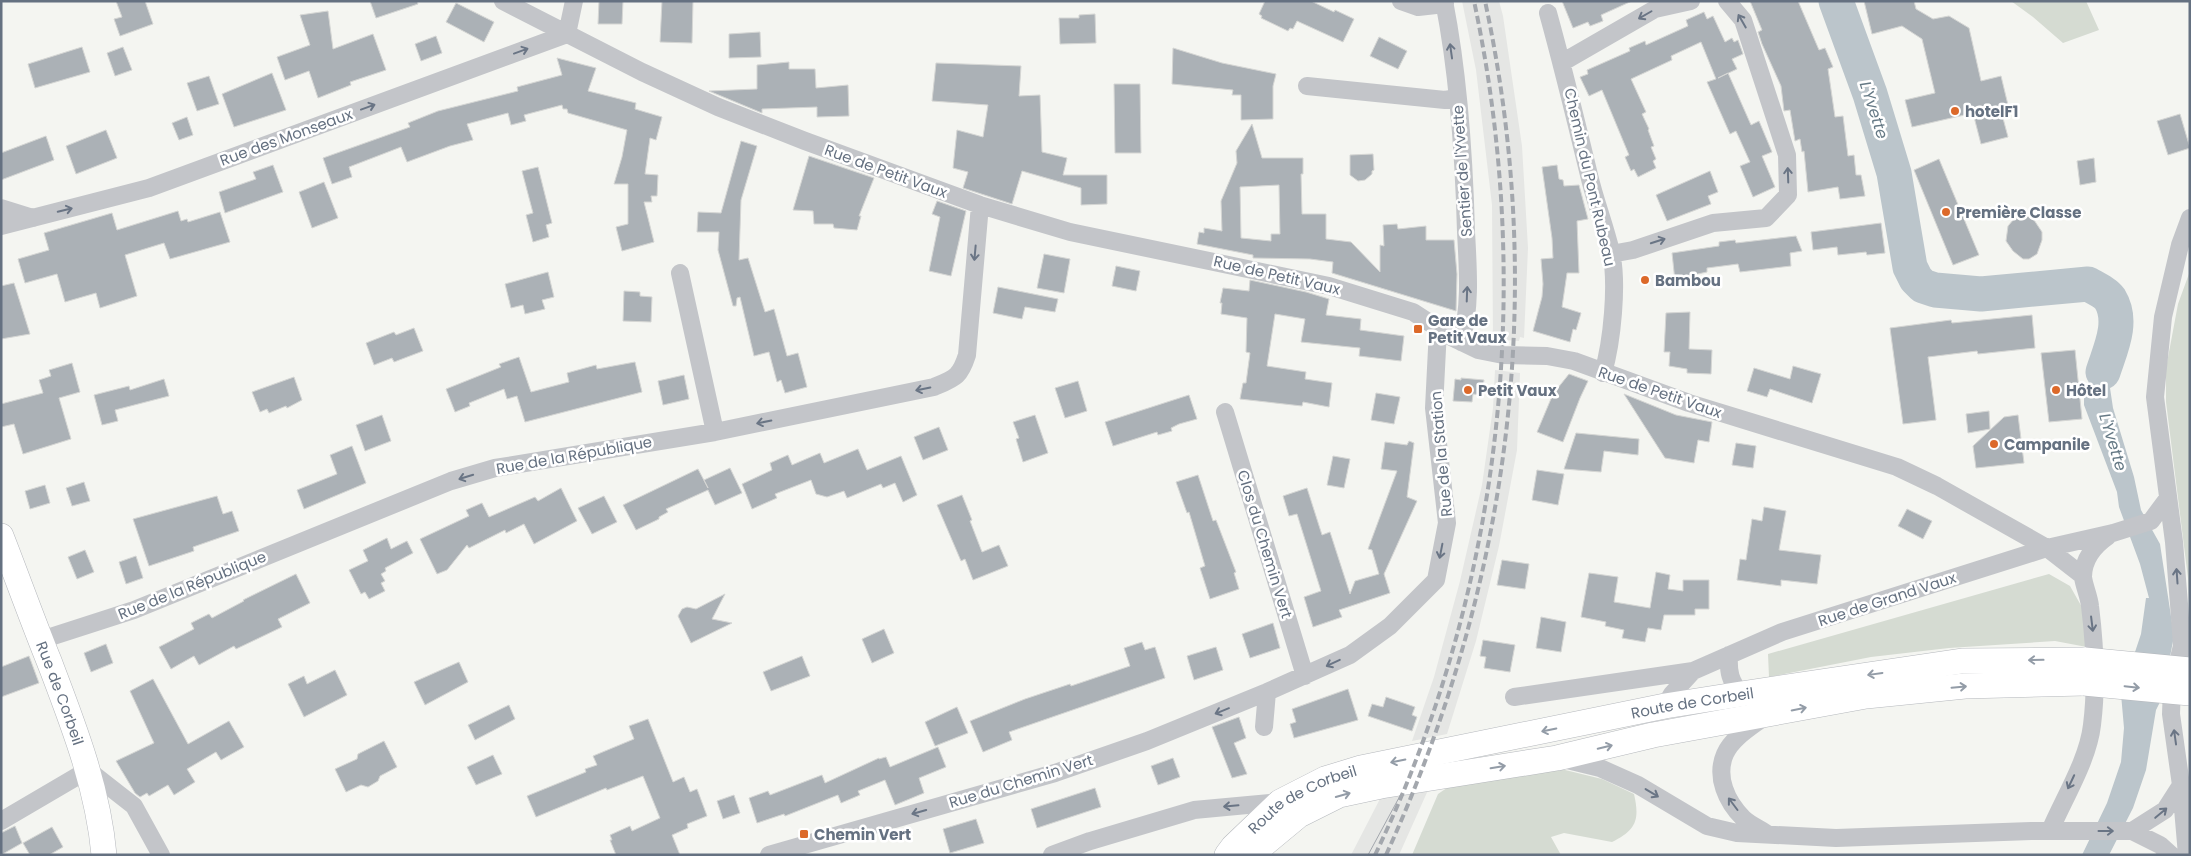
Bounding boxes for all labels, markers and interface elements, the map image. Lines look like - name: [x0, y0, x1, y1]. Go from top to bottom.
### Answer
- one-way arrow: [1638, 11, 1653, 20]
- one-way arrow: [1737, 13, 1747, 28]
- one-way arrow: [1446, 44, 1456, 60]
- one-way arrow: [512, 46, 528, 55]
- water label: L'Yvette: [1854, 78, 1894, 142]
- street label: Chemin du Pont Rubeau: [1559, 86, 1621, 268]
- place label: hotelF1: [1965, 101, 2018, 122]
- one-way arrow: [360, 102, 375, 111]
- street label: Rue des Monseaux: [217, 103, 355, 171]
- street label: Sentier de l'Yvette: [1447, 104, 1477, 238]
- marker: hotelF1: [1949, 105, 1961, 117]
- street label: Rue de Petit Vaux: [822, 139, 950, 203]
- one-way arrow: [1783, 168, 1793, 184]
- place label: Première Classe: [1956, 202, 2081, 223]
- one-way arrow: [57, 205, 73, 214]
- marker: Première Classe: [1940, 206, 1952, 218]
- one-way arrow: [1650, 236, 1666, 246]
- one-way arrow: [970, 245, 980, 261]
- street label: Rue de Petit Vaux: [1212, 250, 1342, 300]
- place label: Bambou: [1655, 270, 1721, 291]
- marker: Bambou: [1639, 274, 1651, 286]
- one-way arrow: [1462, 286, 1472, 302]
- place label: Gare de Petit Vaux: [1428, 310, 1507, 348]
- marker: Gare de Petit Vaux: [1412, 323, 1424, 335]
- street label: Rue de Petit Vaux: [1596, 361, 1724, 423]
- place label: Petit Vaux: [1478, 380, 1557, 401]
- place label: Hôtel: [2066, 380, 2106, 401]
- marker: Petit Vaux: [1462, 384, 1474, 396]
- marker: Hôtel: [2050, 384, 2062, 396]
- one-way arrow: [915, 385, 931, 394]
- street label: Rue de la Station: [1425, 390, 1457, 518]
- water label: L'Yvette: [2093, 410, 2133, 474]
- one-way arrow: [756, 418, 772, 427]
- street label: Rue de la République: [494, 431, 654, 479]
- place label: Campanile: [2004, 434, 2090, 455]
- marker: Campanile: [1988, 438, 2000, 450]
- street label: Clos du Chemin Vert: [1232, 467, 1298, 621]
- one-way arrow: [459, 472, 475, 482]
- one-way arrow: [1436, 543, 1446, 559]
- street label: Rue de la République: [115, 546, 269, 624]
- street label: Rue de Grand Vaux: [1815, 567, 1959, 631]
- one-way arrow: [2172, 568, 2182, 584]
- one-way arrow: [2087, 616, 2097, 632]
- street label: Rue de Corbeil: [32, 638, 89, 748]
- one-way arrow: [2028, 655, 2044, 665]
- one-way arrow: [1325, 658, 1340, 668]
- one-way arrow: [1867, 669, 1883, 679]
- street label: Route de Corbeil: [1629, 682, 1755, 723]
- one-way arrow: [1951, 682, 1967, 692]
- one-way arrow: [2124, 683, 2140, 692]
- one-way arrow: [1790, 704, 1806, 714]
- one-way arrow: [1215, 706, 1230, 716]
- one-way arrow: [1541, 726, 1557, 735]
- one-way arrow: [2169, 729, 2179, 745]
- one-way arrow: [1596, 742, 1612, 751]
- street label: Rue du Chemin Vert: [946, 749, 1096, 813]
- one-way arrow: [1390, 756, 1406, 766]
- street label: Route de Corbeil: [1243, 759, 1359, 838]
- one-way arrow: [1490, 762, 1506, 772]
- one-way arrow: [2066, 774, 2076, 789]
- one-way arrow: [1644, 788, 1658, 798]
- one-way arrow: [1335, 790, 1351, 799]
- one-way arrow: [1728, 797, 1738, 811]
- one-way arrow: [1223, 802, 1239, 811]
- one-way arrow: [911, 807, 927, 817]
- one-way arrow: [2154, 807, 2167, 818]
- place label: Chemin Vert: [814, 824, 911, 845]
- one-way arrow: [2098, 826, 2114, 836]
- marker: Chemin Vert: [798, 828, 810, 840]

